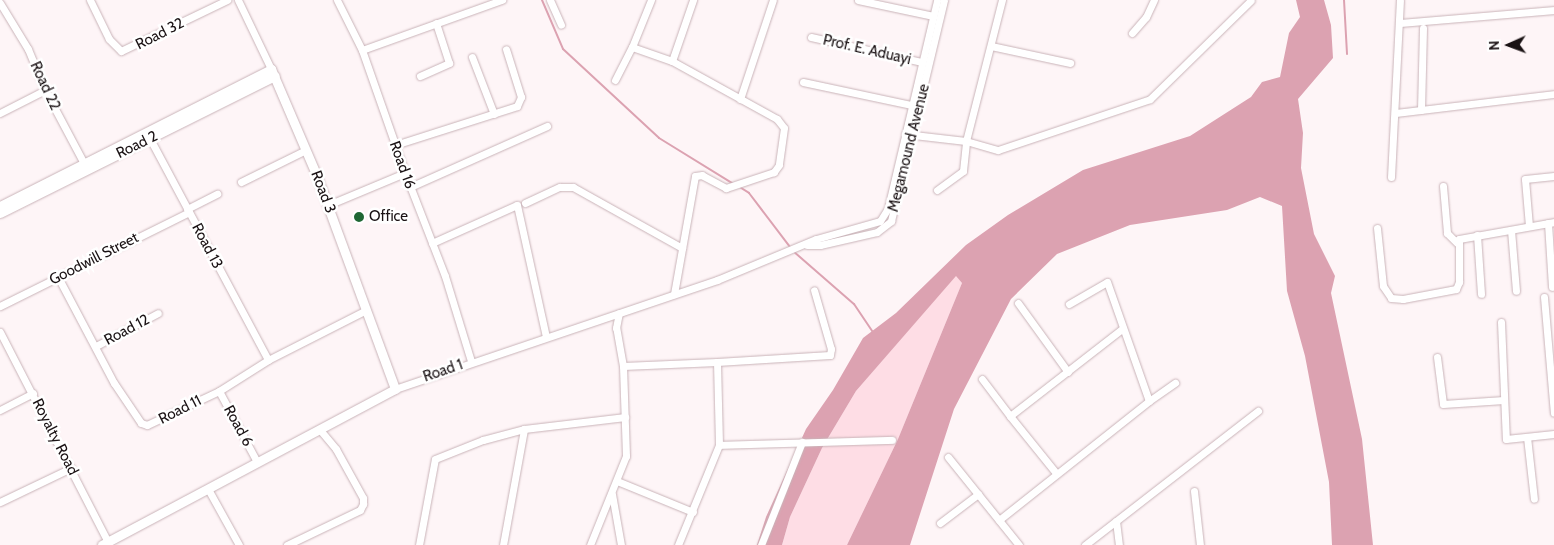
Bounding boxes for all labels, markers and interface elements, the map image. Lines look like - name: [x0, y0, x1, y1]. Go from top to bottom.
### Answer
- street label: Road 32: [133, 14, 187, 54]
- north arrow: [1484, 20, 1534, 70]
- street label: Prof. E. Aduayi: [821, 31, 913, 69]
- text: N: [1485, 40, 1503, 51]
- street label: Road 22: [26, 59, 64, 113]
- street label: Megamound Avenue: [884, 82, 934, 214]
- street label: Road 2: [113, 127, 161, 163]
- street label: Road 16: [385, 139, 419, 191]
- street label: Road 3: [307, 168, 339, 216]
- place label: Office: [369, 208, 408, 226]
- marker: Office: [353, 211, 365, 223]
- street label: Road 13: [188, 220, 226, 272]
- street label: Goodwill Street: [46, 229, 142, 289]
- street label: Road 12: [101, 311, 153, 349]
- street label: Road 1: [421, 356, 465, 386]
- street label: Road 11: [156, 392, 204, 428]
- street label: Royalty Road: [28, 396, 82, 478]
- street label: Road 6: [219, 402, 257, 450]

